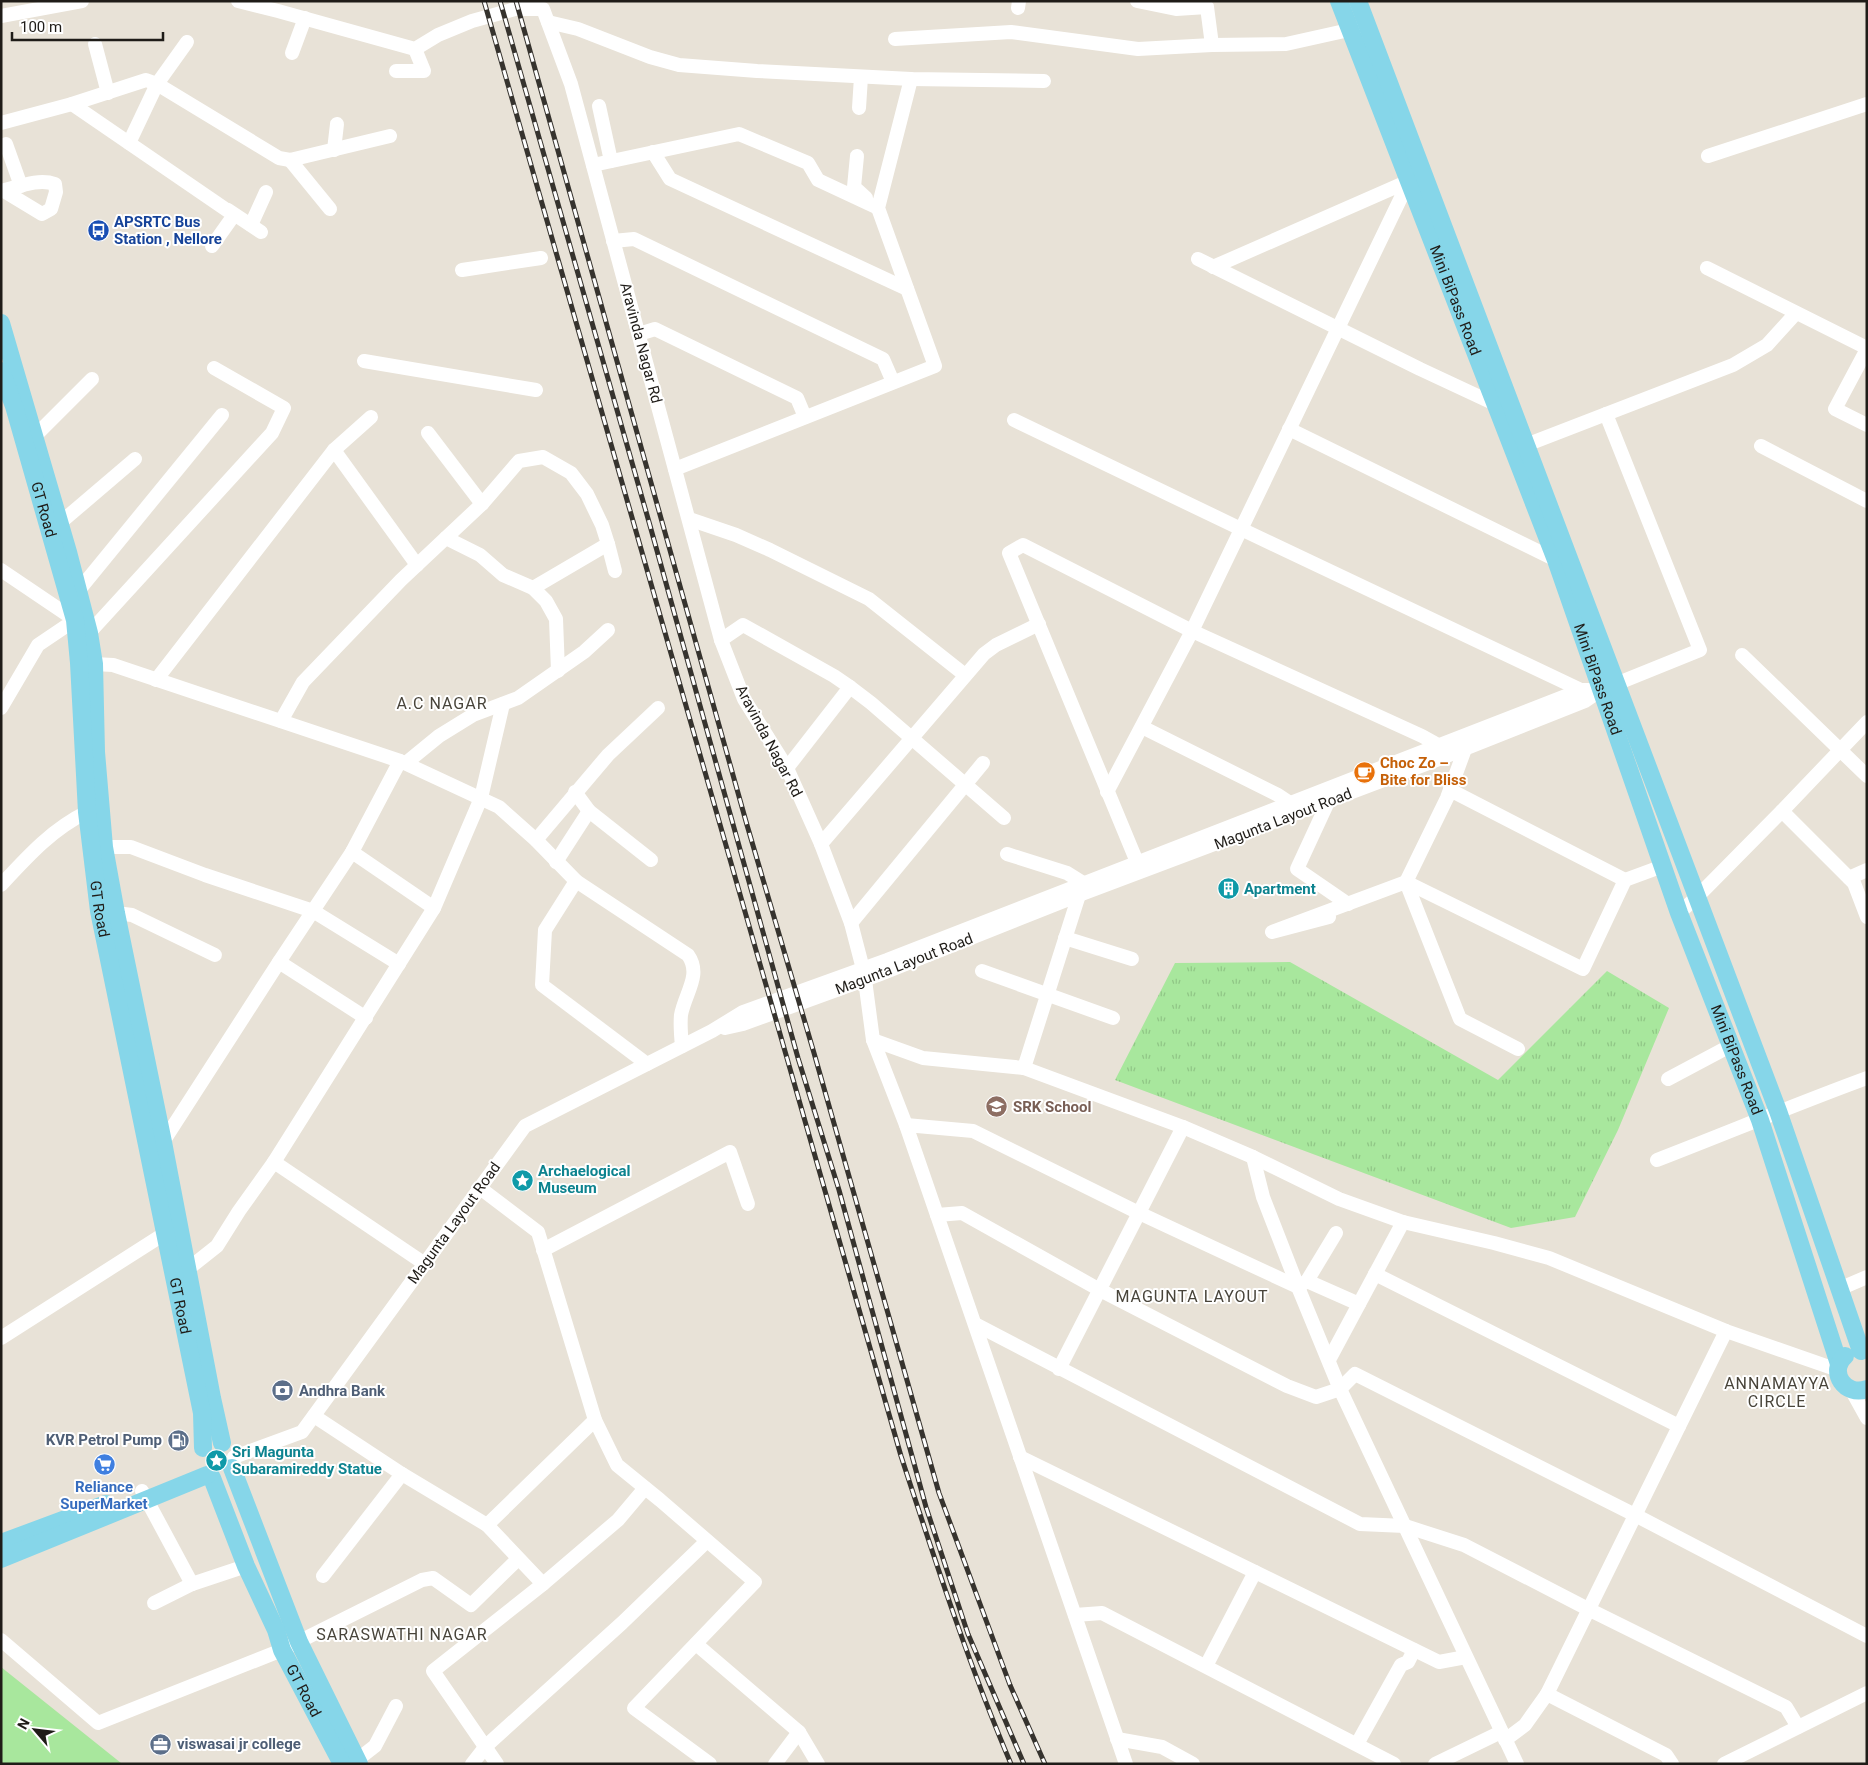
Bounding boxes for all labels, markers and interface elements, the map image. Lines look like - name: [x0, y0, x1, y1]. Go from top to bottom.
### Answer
- scale bar: [12, 10, 164, 42]
- text: 100 m: [20, 18, 62, 36]
- place label: APSRTC Bus Station , Nellore: [114, 213, 222, 248]
- bus stop icon: APSRTC Bus Station , Nellore: [86, 219, 110, 243]
- street label: Mini BiPass Road: [1426, 243, 1485, 358]
- street label: Aravinda Nagar Rd: [616, 281, 666, 405]
- street label: GT Road: [27, 480, 60, 539]
- street label: Mini BiPass Road: [1570, 621, 1625, 737]
- street label: Aravinda Nagar Rd: [732, 682, 806, 800]
- district label: A.C NAGAR: [396, 694, 488, 713]
- place label: Choc Zo – Bite for Bliss: [1380, 754, 1467, 789]
- cafe icon: Choc Zo – Bite for Bliss: [1352, 760, 1376, 784]
- street label: Magunta Layout Road: [1212, 784, 1354, 854]
- building icon: Apartment: [1216, 877, 1240, 901]
- street label: GT Road: [86, 880, 113, 939]
- place label: Apartment: [1244, 880, 1316, 898]
- street label: Magunta Layout Road: [833, 929, 975, 999]
- street label: Mini BiPass Road: [1707, 1002, 1766, 1117]
- school or university icon: SRK School: [985, 1095, 1009, 1119]
- place label: SRK School: [1013, 1098, 1091, 1116]
- street label: Magunta Layout Road: [404, 1159, 504, 1287]
- place label: Archaelogical Museum: [538, 1162, 631, 1197]
- place icon: Archaelogical Museum: [510, 1168, 534, 1192]
- street label: GT Road: [165, 1276, 195, 1336]
- district label: MAGUNTA LAYOUT: [1115, 1287, 1269, 1306]
- district label: ANNAMAYYA CIRCLE: [1724, 1374, 1830, 1411]
- bank icon: Andhra Bank: [271, 1379, 295, 1403]
- place label: Andhra Bank: [299, 1382, 386, 1400]
- fuel station icon: KVR Petrol Pump: [166, 1428, 190, 1452]
- place label: KVR Petrol Pump: [46, 1431, 162, 1449]
- place label: Sri Magunta Subaramireddy Statue: [232, 1443, 382, 1478]
- place icon: Sri Magunta Subaramireddy Statue: [204, 1449, 228, 1473]
- supermarket icon: Reliance SuperMarket: [92, 1452, 116, 1476]
- place label: Reliance SuperMarket: [60, 1478, 148, 1513]
- district label: SARASWATHI NAGAR: [316, 1625, 488, 1644]
- street label: GT Road: [282, 1661, 325, 1720]
- north arrow: [10, 1705, 60, 1755]
- text: N: [14, 1716, 33, 1732]
- office icon: viswasai jr college: [149, 1732, 173, 1756]
- place label: viswasai jr college: [177, 1735, 301, 1753]

